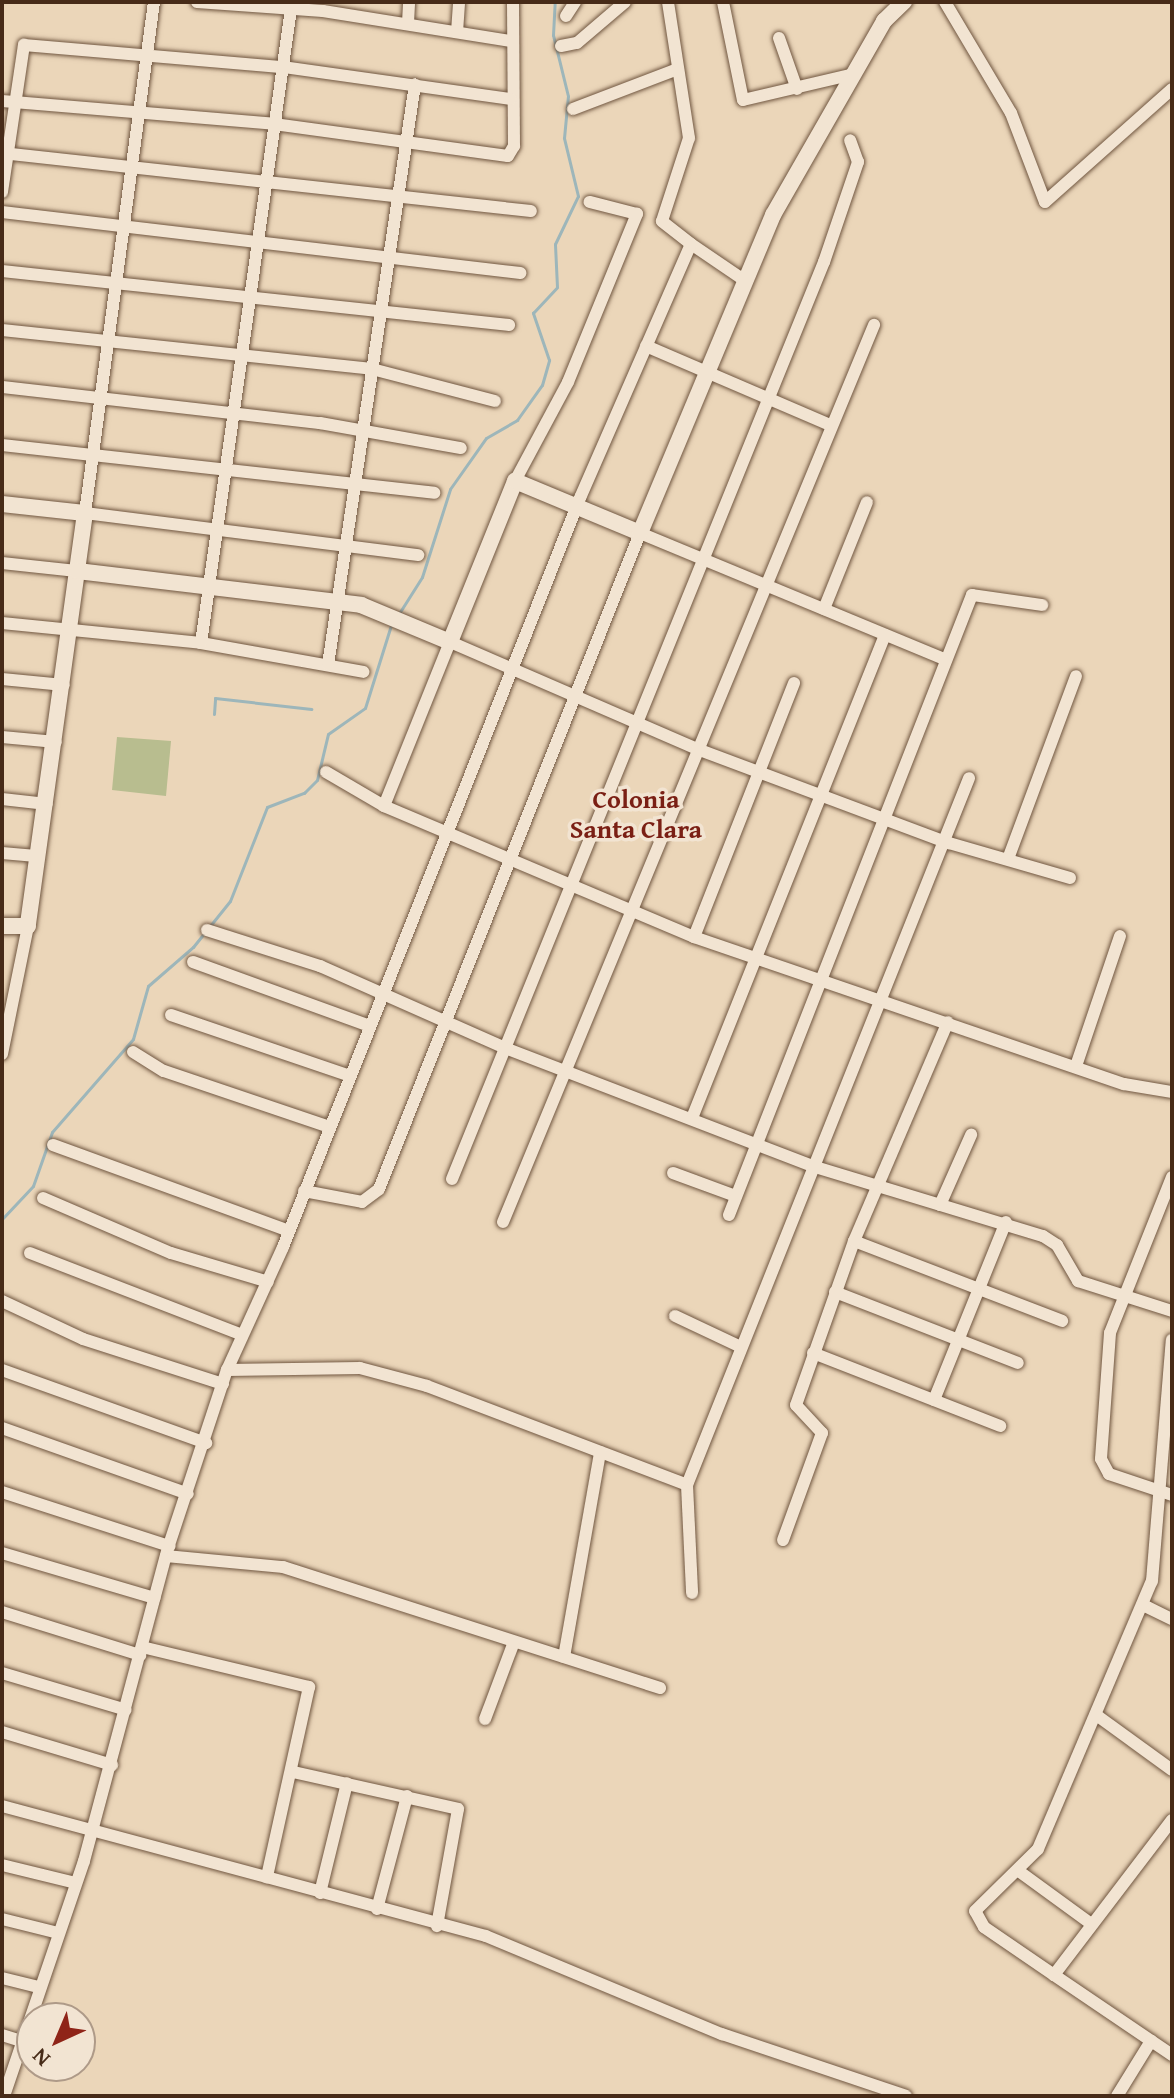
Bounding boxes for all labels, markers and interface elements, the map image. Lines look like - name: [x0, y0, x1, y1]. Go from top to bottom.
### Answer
- district label: Colonia Santa Clara: [570, 783, 702, 844]
- north arrow: [16, 2002, 96, 2082]
- text: N: [24, 2041, 57, 2074]

